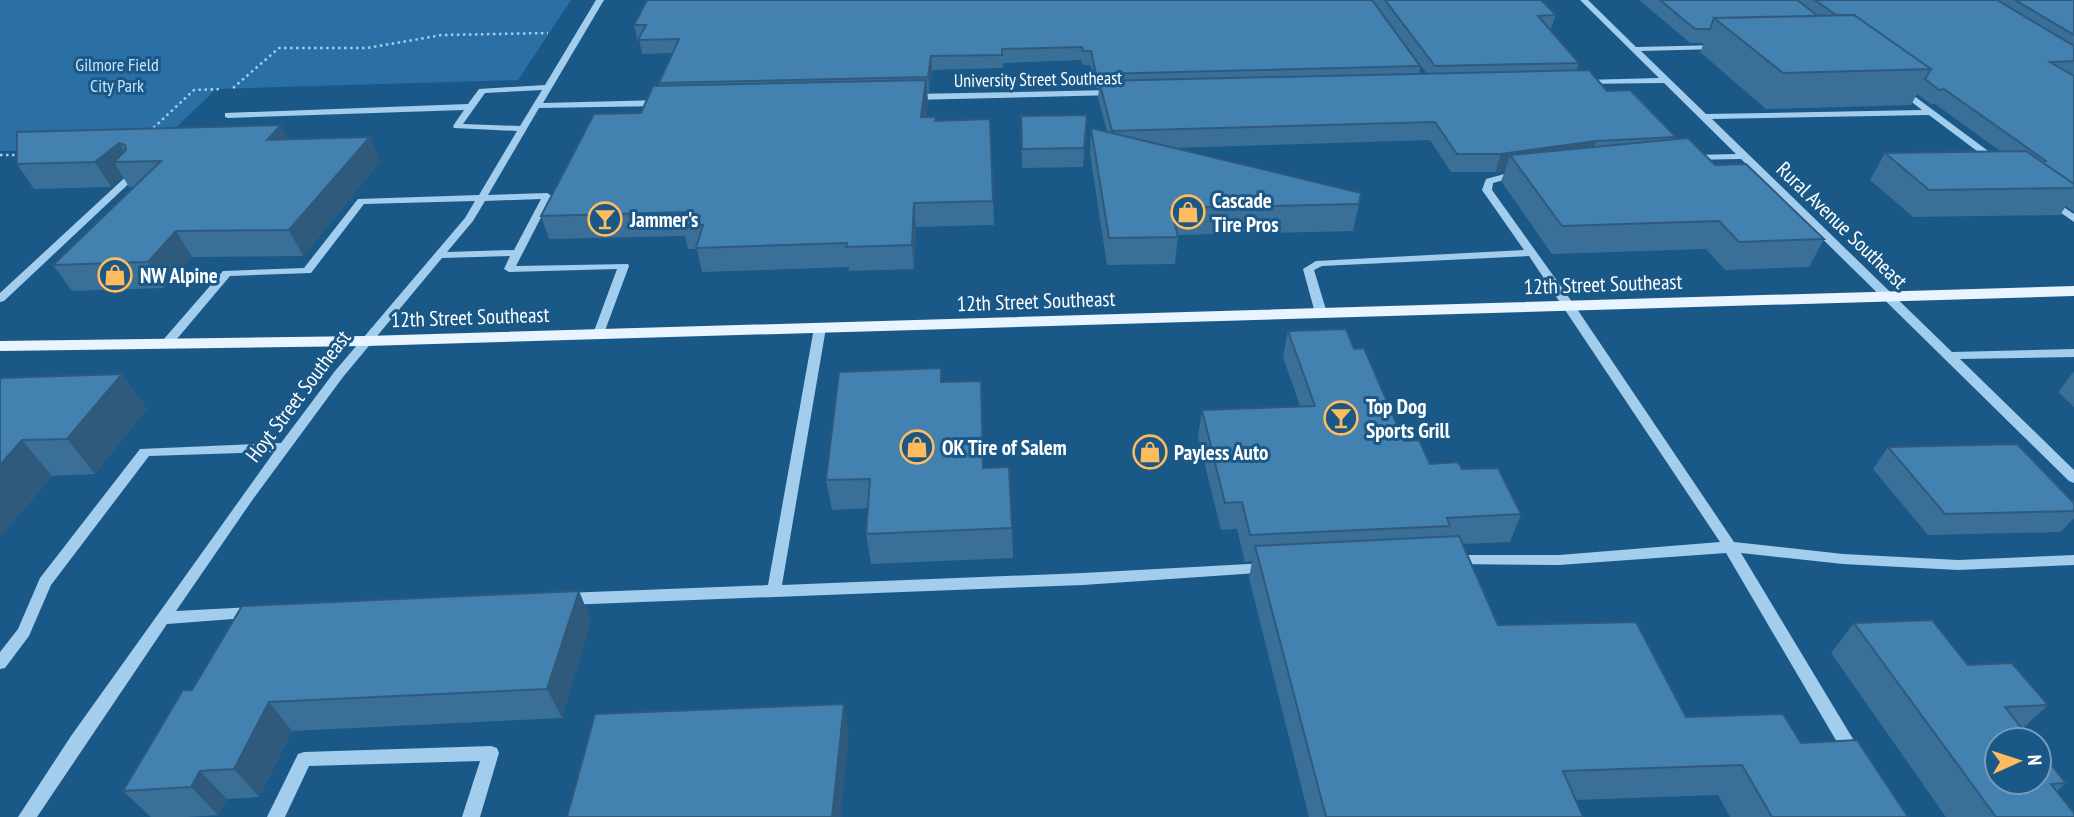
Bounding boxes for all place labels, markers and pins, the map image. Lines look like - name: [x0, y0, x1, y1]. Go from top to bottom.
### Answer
- place label: Cascade Tire Pros: [1212, 187, 1279, 238]
- shop icon: Cascade Tire Pros: [1169, 193, 1207, 231]
- bar icon: Jammer's: [586, 200, 624, 238]
- place label: Jammer's: [629, 206, 698, 233]
- shop icon: NW Alpine: [96, 256, 134, 294]
- place label: NW Alpine: [140, 262, 218, 289]
- place label: Top Dog Sports Grill: [1366, 393, 1451, 444]
- bar icon: Top Dog Sports Grill: [1322, 399, 1360, 437]
- shop icon: OK Tire of Salem: [898, 428, 936, 466]
- shop icon: Payless Auto: [1131, 433, 1169, 471]
- place label: OK Tire of Salem: [942, 434, 1067, 461]
- place label: Payless Auto: [1174, 439, 1268, 466]

